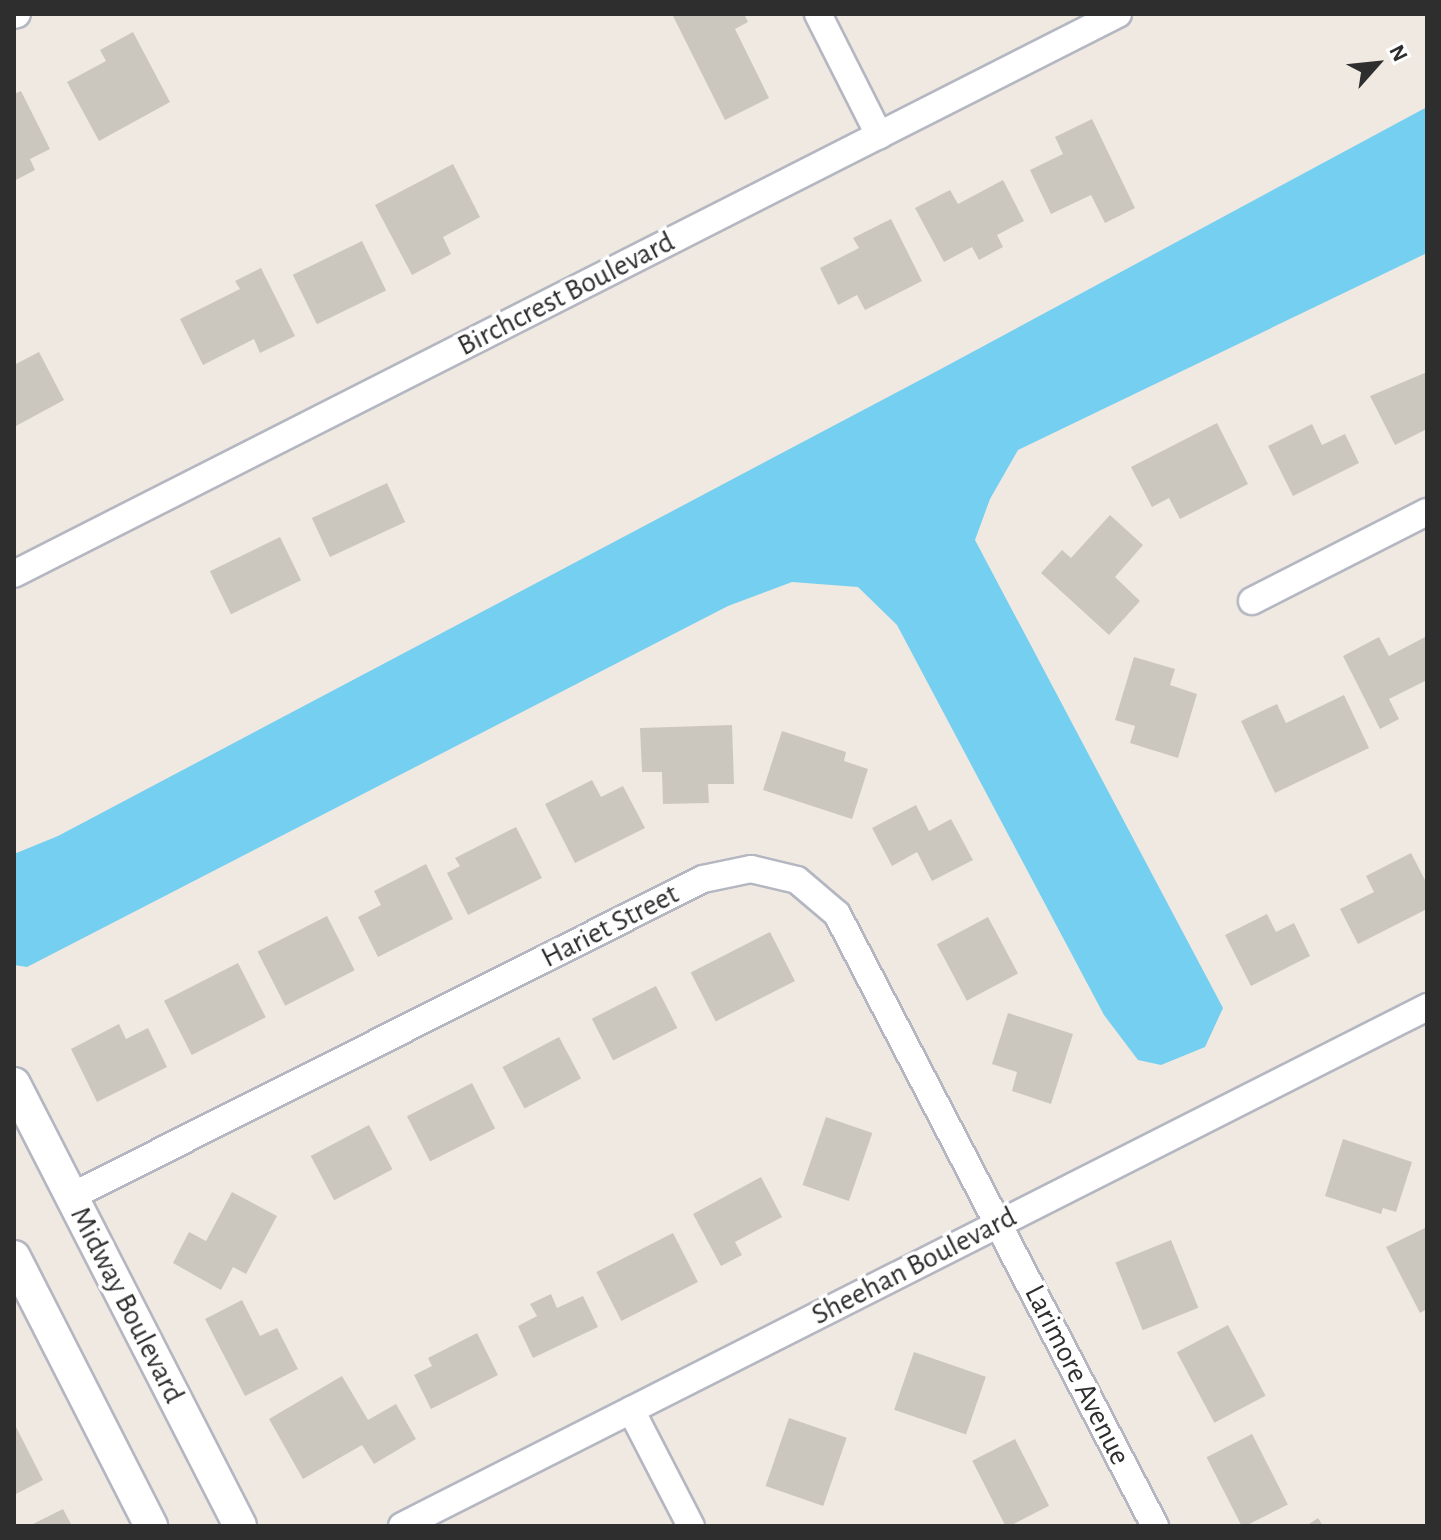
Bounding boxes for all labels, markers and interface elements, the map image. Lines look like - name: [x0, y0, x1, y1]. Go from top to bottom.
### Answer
- north arrow: [1337, 24, 1417, 104]
- text: N: [1385, 41, 1412, 65]
- street label: Birchcrest Boulevard: [452, 224, 680, 364]
- street label: Hariet Street: [535, 876, 685, 976]
- street label: Sheehan Boulevard: [806, 1199, 1022, 1333]
- street label: Midway Boulevard: [62, 1201, 192, 1409]
- street label: Larimore Avenue: [1016, 1279, 1138, 1471]

